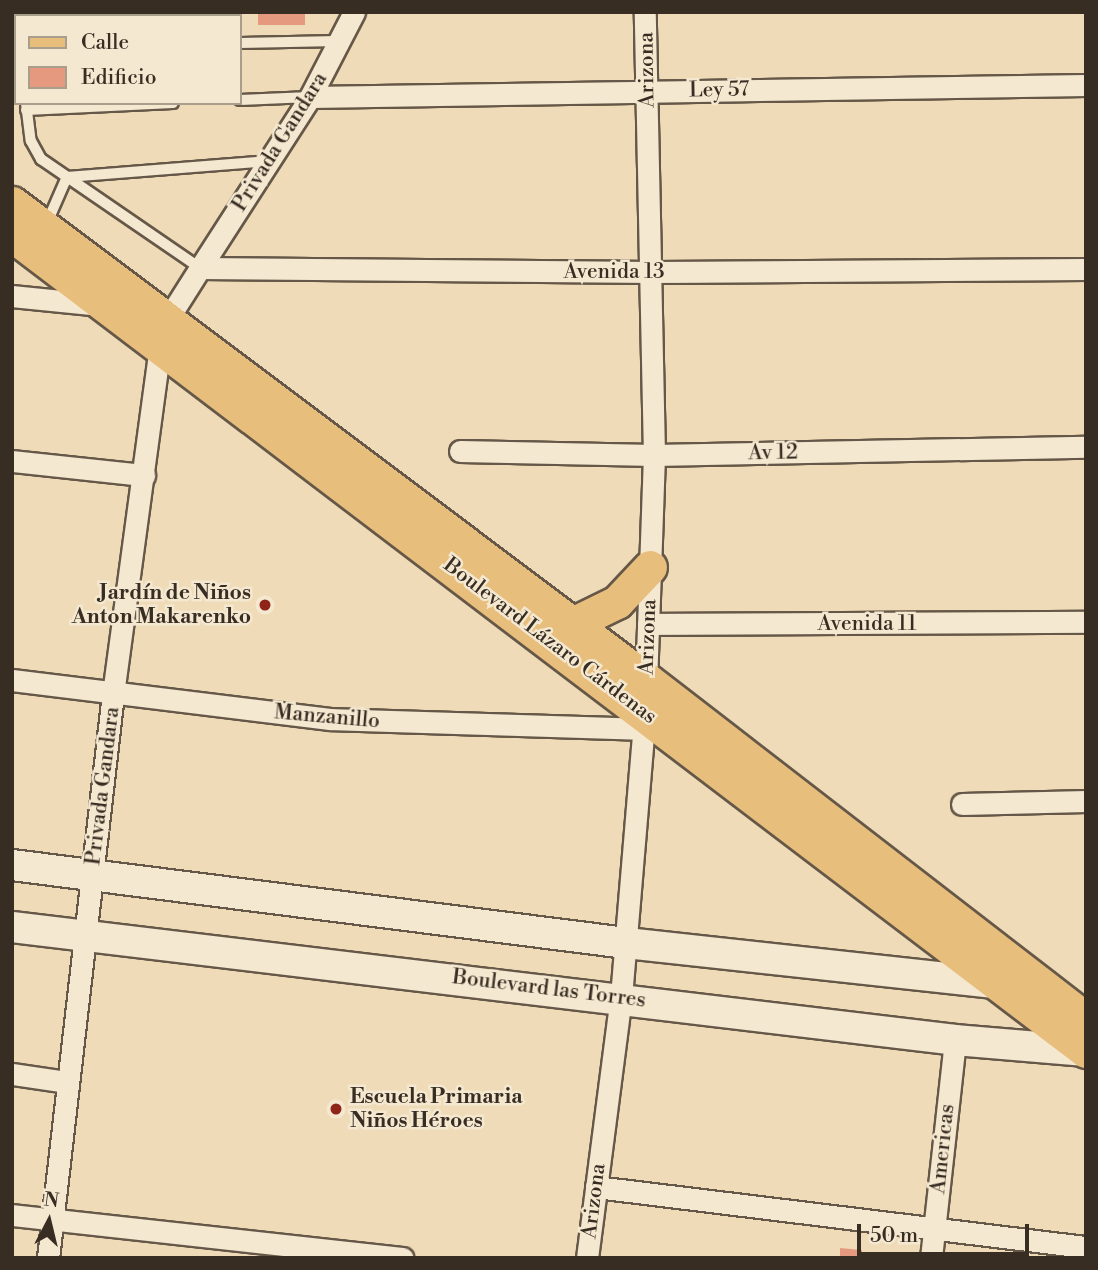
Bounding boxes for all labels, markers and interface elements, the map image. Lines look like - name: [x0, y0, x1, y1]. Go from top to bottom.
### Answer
- legend: [14, 14, 242, 105]
- text: Calle: [81, 30, 129, 56]
- street label: Arizona: [634, 32, 660, 108]
- text: Edificio: [81, 65, 157, 91]
- street label: Privada Gandara: [227, 68, 333, 216]
- street label: Ley 57: [689, 77, 749, 103]
- street label: Avenida 13: [563, 259, 665, 285]
- street label: Av 12: [748, 440, 798, 466]
- street label: Boulevard Lázaro Cárdenas: [438, 553, 662, 729]
- place label: Jardín de Niños Anton Makarenko: [72, 580, 251, 630]
- marker: Jardín de Niños Anton Makarenko: [257, 597, 273, 613]
- street label: Arizona: [634, 599, 662, 675]
- street label: Avenida 11: [817, 611, 917, 637]
- street label: Manzanillo: [273, 700, 381, 734]
- street label: Privada Gandara: [81, 705, 125, 867]
- street label: Boulevard las Torres: [451, 965, 647, 1013]
- place label: Escuela Primaria Niños Héroes: [350, 1084, 523, 1134]
- marker: Escuela Primaria Niños Héroes: [328, 1101, 344, 1117]
- street label: Americas: [926, 1103, 960, 1195]
- street label: Arizona: [577, 1162, 611, 1240]
- north arrow: [14, 1186, 84, 1256]
- text: N: [43, 1187, 60, 1213]
- scale bar: [860, 1210, 1032, 1254]
- text: 50 m: [870, 1223, 918, 1249]

